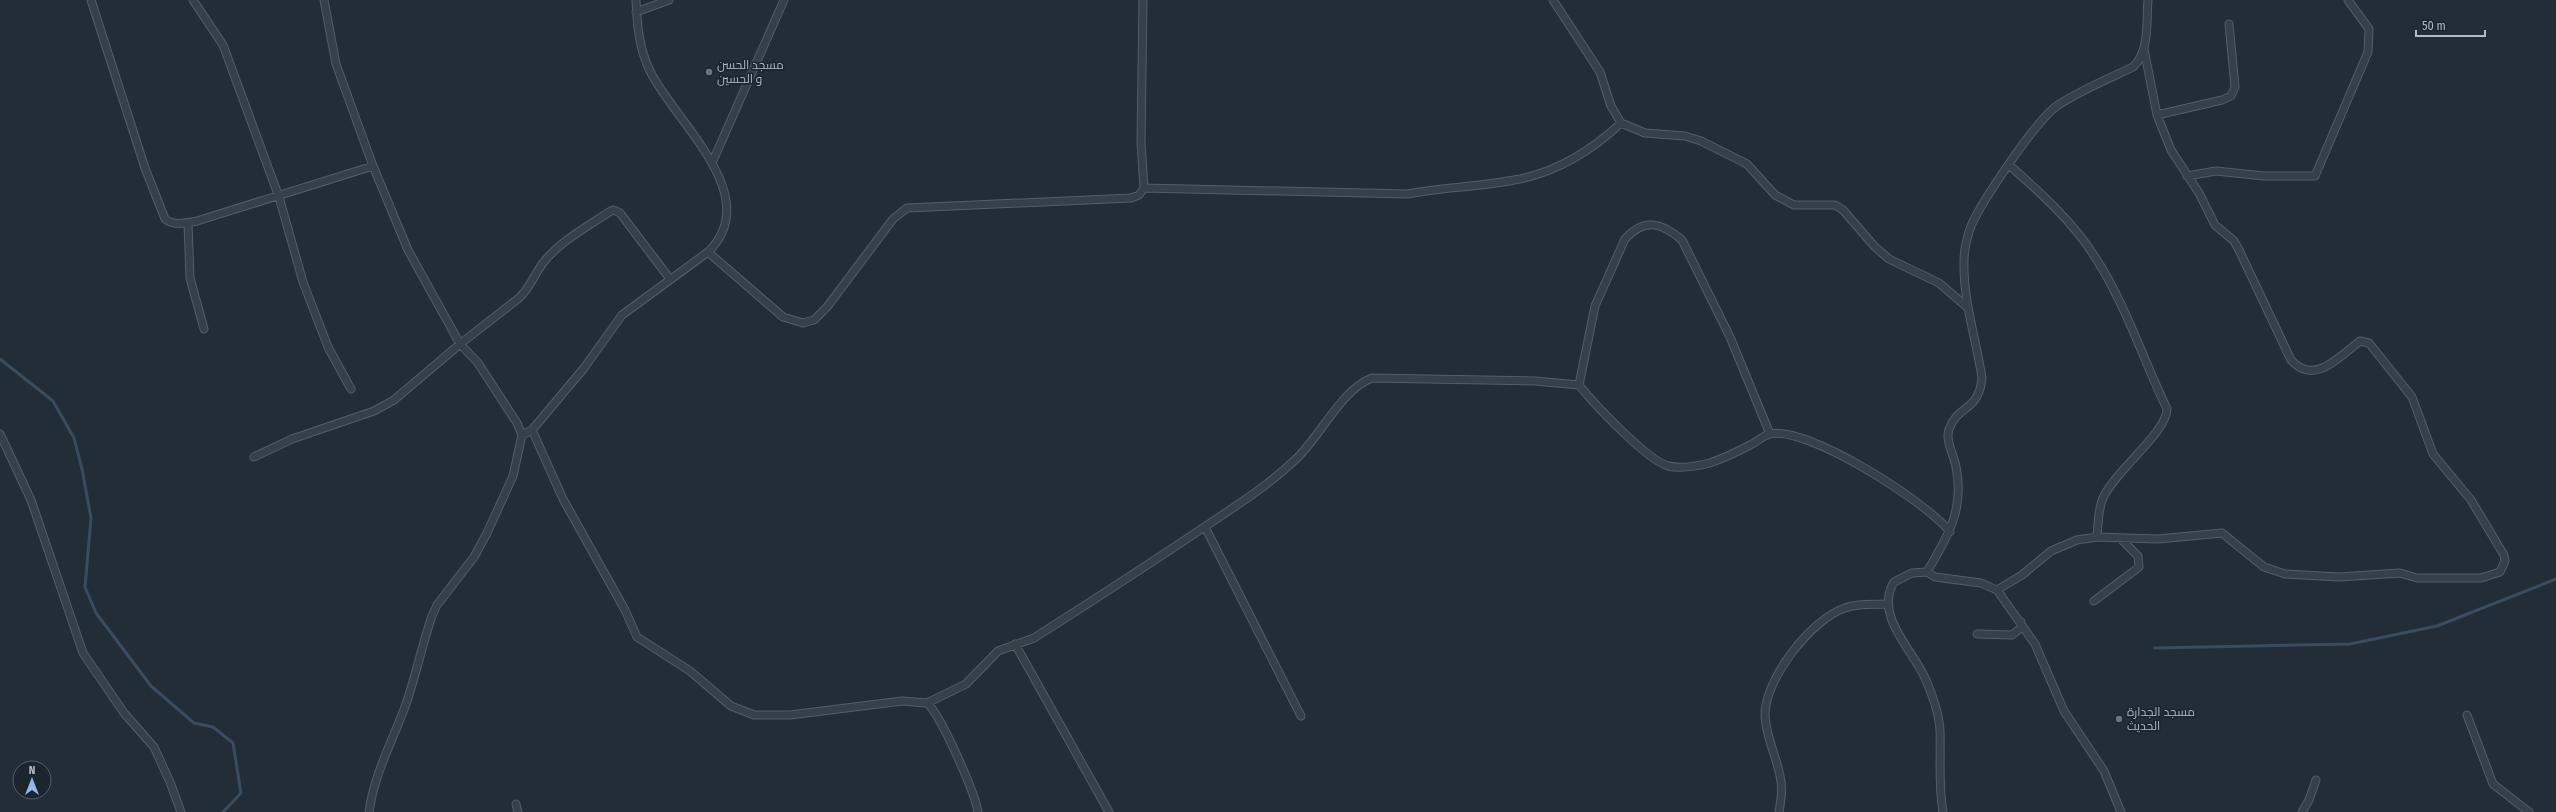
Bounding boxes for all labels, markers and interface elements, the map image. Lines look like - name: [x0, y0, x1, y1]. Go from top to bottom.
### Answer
- scale bar: [2416, 12, 2485, 38]
- text: 50 m: [2422, 19, 2446, 33]
- place label: مسجد الحسن و الحسين: [717, 58, 784, 86]
- marker: مسجد الحسن و الحسين: [704, 67, 714, 77]
- place label: مسجد الجدارة الحديث: [2127, 705, 2195, 733]
- marker: مسجد الجدارة الحديث: [2114, 714, 2124, 724]
- north arrow: [12, 760, 52, 800]
- text: N: [29, 764, 35, 777]

